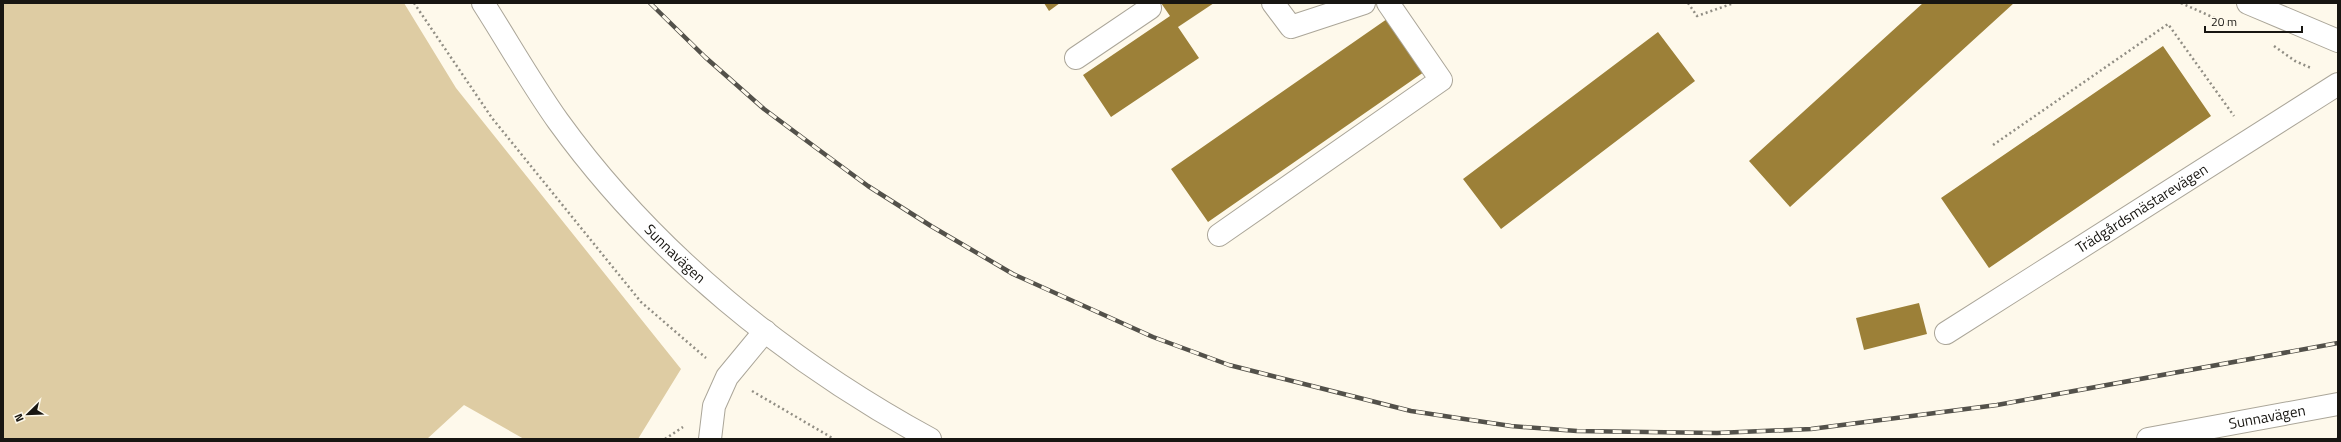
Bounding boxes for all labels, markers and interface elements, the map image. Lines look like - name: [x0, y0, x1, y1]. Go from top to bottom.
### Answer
- scale bar: [2205, 8, 2302, 34]
- text: 20 m: [2211, 12, 2237, 31]
- street label: Trädgårdsmästarevägen: [2071, 158, 2212, 259]
- street label: Sunnavägen: [639, 218, 711, 289]
- north arrow: [8, 394, 48, 434]
- street label: Sunnavägen: [2227, 398, 2307, 435]
- text: N: [10, 411, 28, 425]

